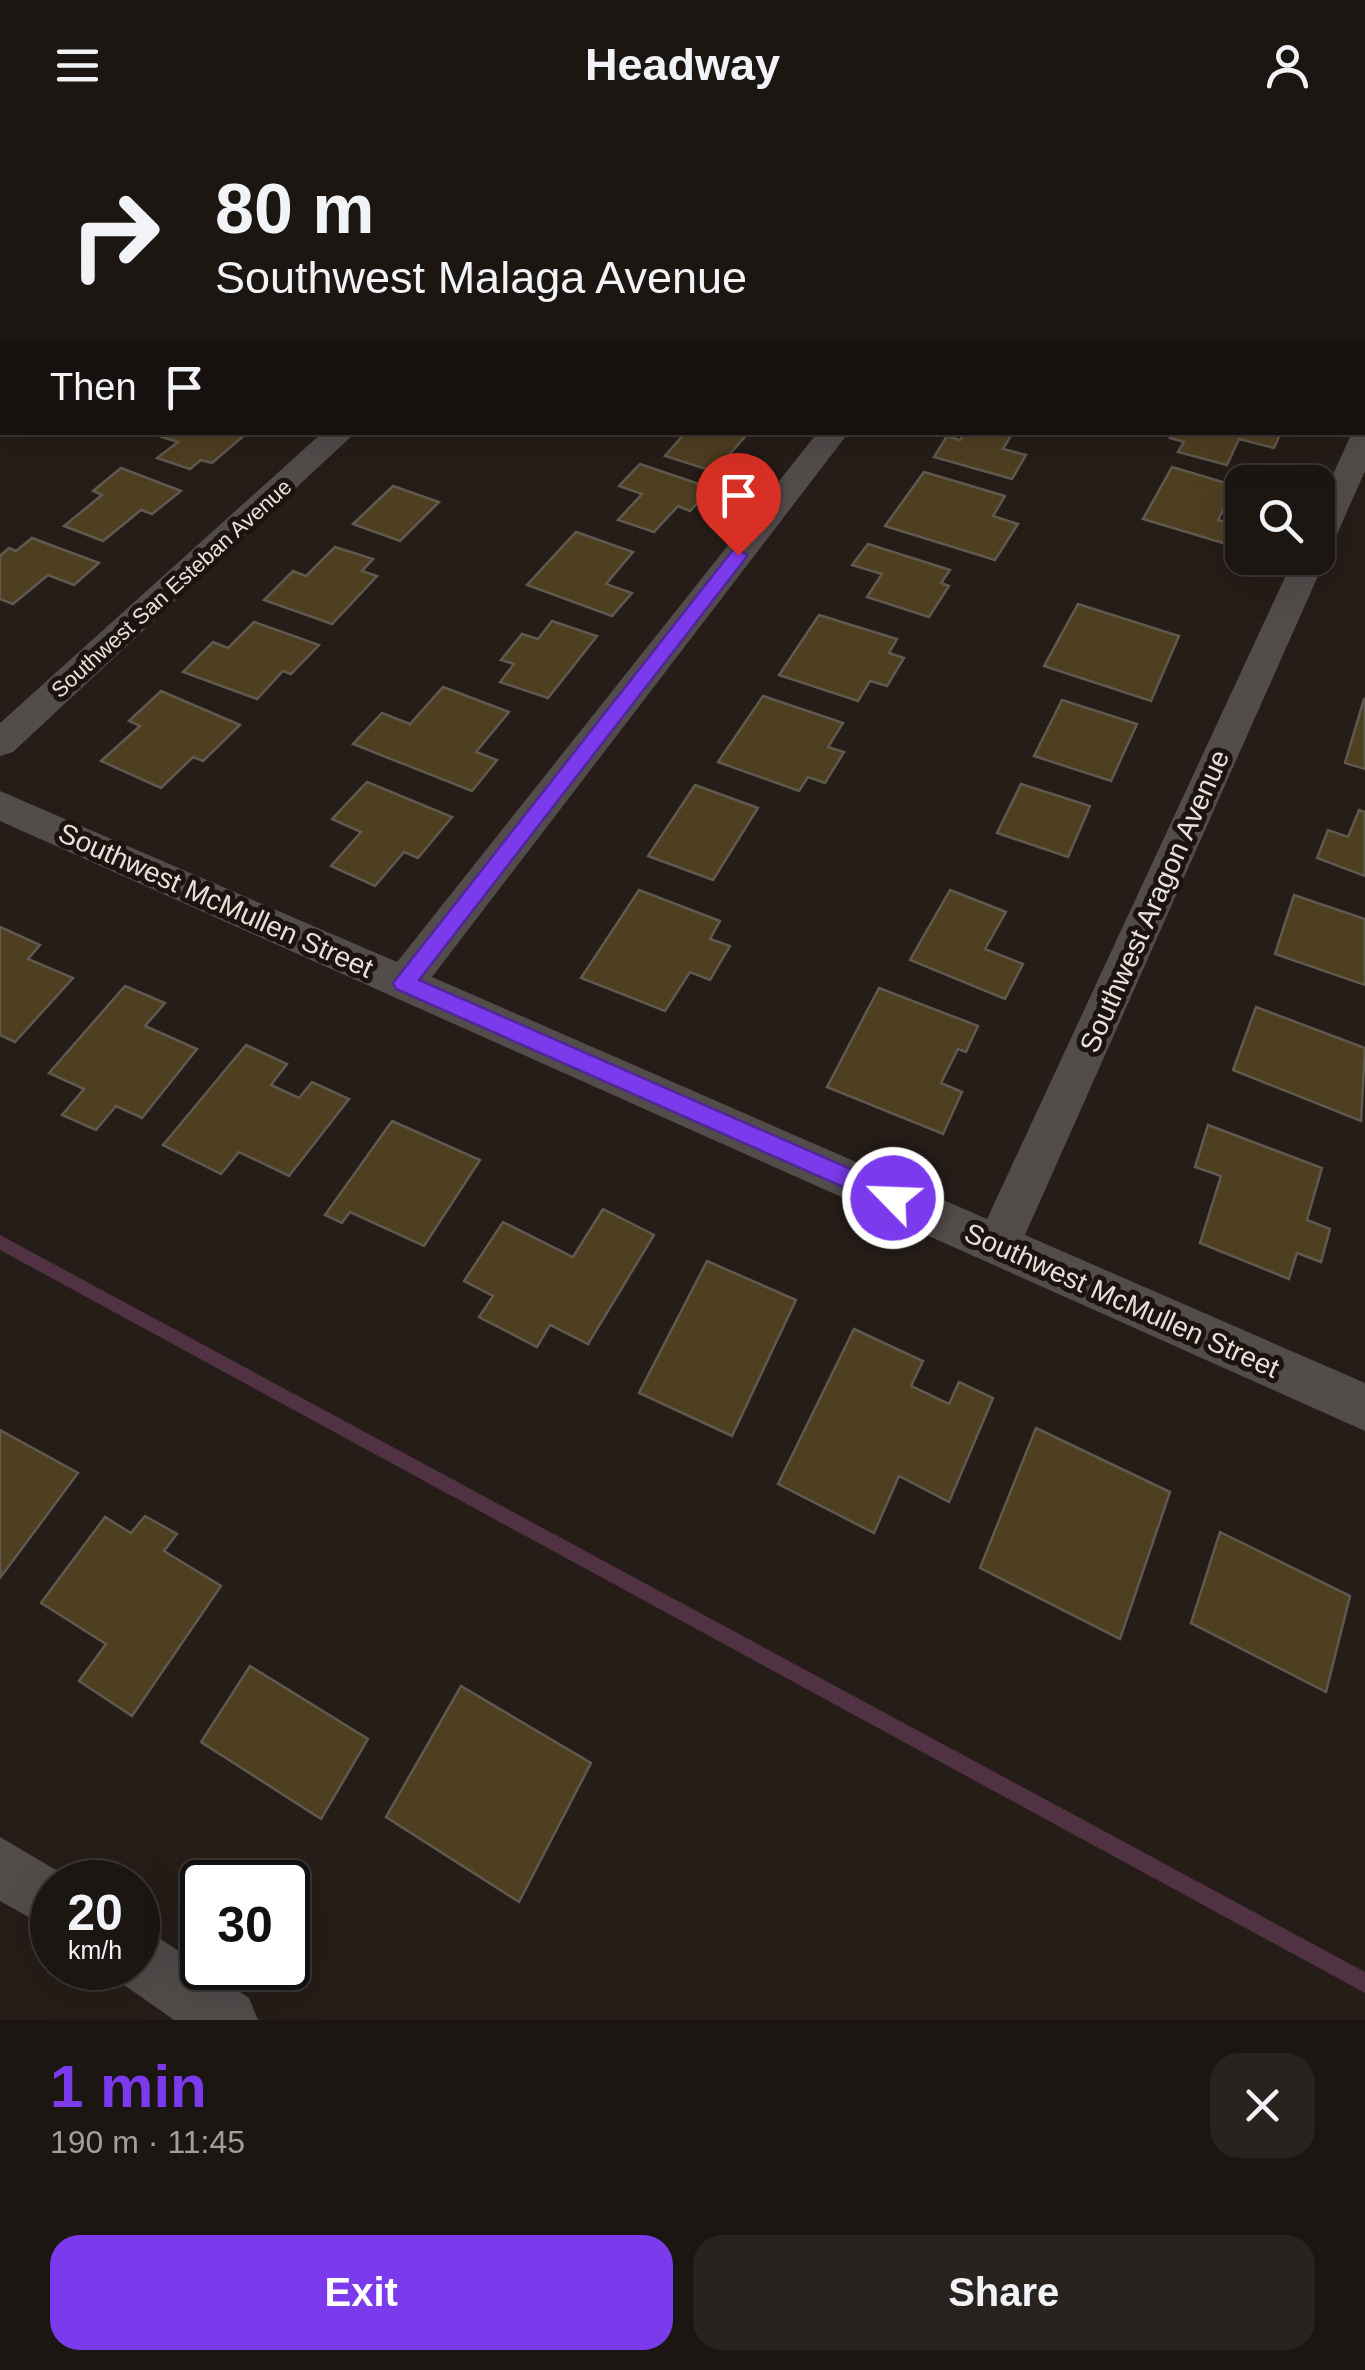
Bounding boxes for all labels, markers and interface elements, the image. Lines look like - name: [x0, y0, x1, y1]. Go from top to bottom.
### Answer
- icon: menu: [50, 38, 105, 93]
- icon: person: [1260, 38, 1315, 93]
- text: Headway: [585, 39, 780, 90]
- icon: right: [50, 170, 180, 300]
- text: 80 m: [215, 170, 375, 248]
- text: Southwest Malaga Avenue: [215, 252, 747, 303]
- icon: arrive: [157, 360, 212, 415]
- text: Then: [50, 366, 137, 408]
- pin: [696, 453, 781, 556]
- map controls: [1225, 465, 1335, 575]
- button: search: [1225, 465, 1335, 575]
- icon: arrive: [711, 468, 766, 523]
- street label: Southwest San Esteban Avenue: [46, 474, 296, 703]
- street label: Southwest Aragon Avenue: [1074, 745, 1235, 1057]
- street label: Southwest McMullen Street: [54, 817, 378, 984]
- position arrow: [841, 1146, 945, 1250]
- street label: Southwest McMullen Street: [960, 1217, 1284, 1384]
- speed limit sign: 30: [180, 1860, 310, 1990]
- text: 20: [67, 1885, 123, 1941]
- text: km/h: [68, 1936, 122, 1964]
- text: 1 min: [50, 2053, 207, 2120]
- button: close: [1210, 2053, 1315, 2158]
- text: 190 m · 11:45: [50, 2124, 245, 2160]
- button: Exit: [50, 2235, 673, 2350]
- button: Share: [693, 2235, 1315, 2350]

